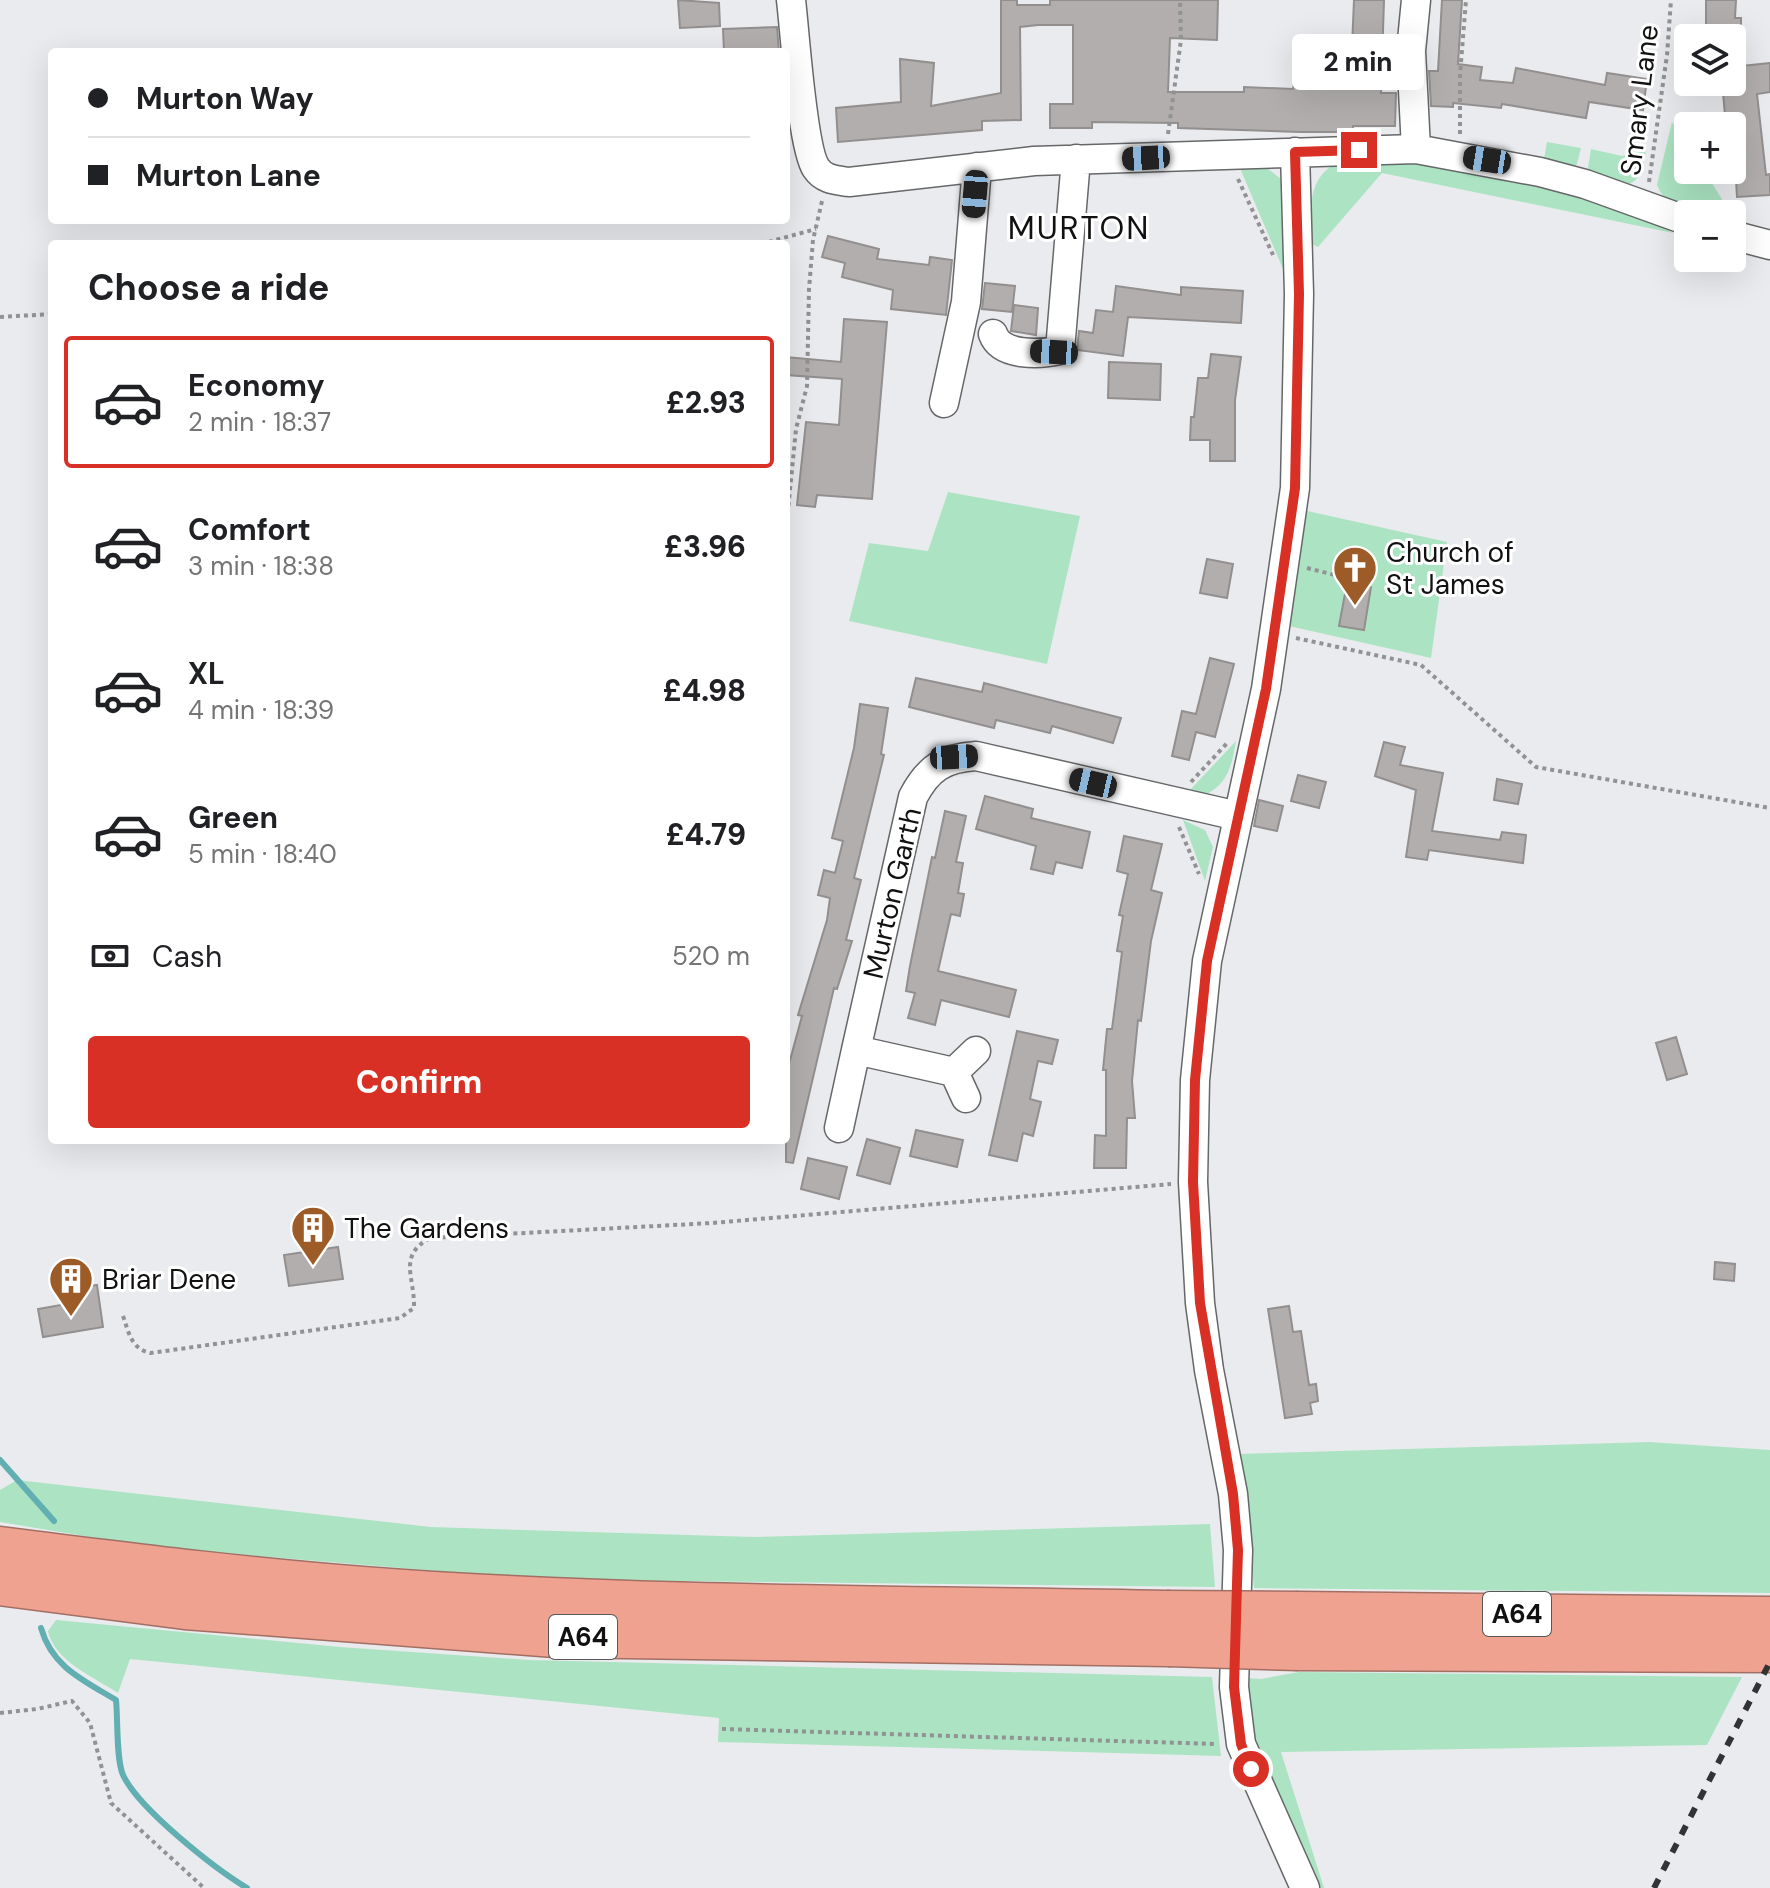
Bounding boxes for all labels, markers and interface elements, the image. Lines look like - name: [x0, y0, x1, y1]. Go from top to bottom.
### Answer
- street label: Smary Lane: [1612, 22, 1667, 178]
- map controls: [1674, 24, 1746, 272]
- button: layers: [1674, 24, 1746, 96]
- callout: 2 min: [1293, 34, 1425, 90]
- text: 2 min: [1323, 45, 1393, 79]
- text: Murton Way: [136, 79, 314, 118]
- button: +: [1674, 112, 1746, 184]
- route end: [1341, 132, 1377, 168]
- car: [1461, 144, 1513, 176]
- car: [1121, 145, 1171, 171]
- text: Murton Lane: [136, 156, 321, 195]
- car: [961, 169, 989, 219]
- button: −: [1674, 200, 1746, 272]
- district label: MURTON: [1008, 207, 1150, 249]
- text: Choose a ride: [88, 264, 329, 311]
- car: [1029, 339, 1079, 365]
- icon: car: [92, 366, 164, 438]
- text: Economy: [188, 366, 325, 405]
- text: £2.93: [666, 383, 746, 422]
- text: 2 min · 18:37: [188, 405, 331, 439]
- icon: car: [92, 510, 164, 582]
- text: Comfort: [188, 510, 311, 549]
- text: £3.96: [664, 527, 746, 566]
- place label: Church of St James: [1386, 534, 1514, 603]
- church icon: Church of St James: [1331, 544, 1379, 607]
- text: 3 min · 18:38: [188, 549, 334, 583]
- icon: car: [92, 654, 164, 726]
- text: XL: [188, 654, 225, 693]
- text: £4.98: [663, 671, 746, 710]
- text: 4 min · 18:39: [188, 693, 334, 727]
- car: [929, 744, 979, 770]
- car: [1067, 766, 1119, 800]
- icon: car: [92, 798, 164, 870]
- text: Green: [188, 798, 278, 837]
- street label: Murton Garth: [855, 804, 930, 982]
- text: £4.79: [666, 815, 746, 854]
- text: 5 min · 18:40: [188, 837, 337, 871]
- icon: cash: [88, 934, 132, 978]
- text: Cash: [152, 937, 222, 976]
- text: 520 m: [672, 939, 750, 973]
- button: Confirm: [88, 1036, 750, 1128]
- building icon: The Gardens: [289, 1204, 337, 1267]
- place label: The Gardens: [344, 1210, 509, 1247]
- building icon: Briar Dene: [47, 1255, 95, 1318]
- place label: Briar Dene: [102, 1261, 236, 1298]
- road number: A64: [1483, 1592, 1551, 1636]
- road number: A64: [549, 1615, 617, 1659]
- route start: [1233, 1751, 1269, 1787]

